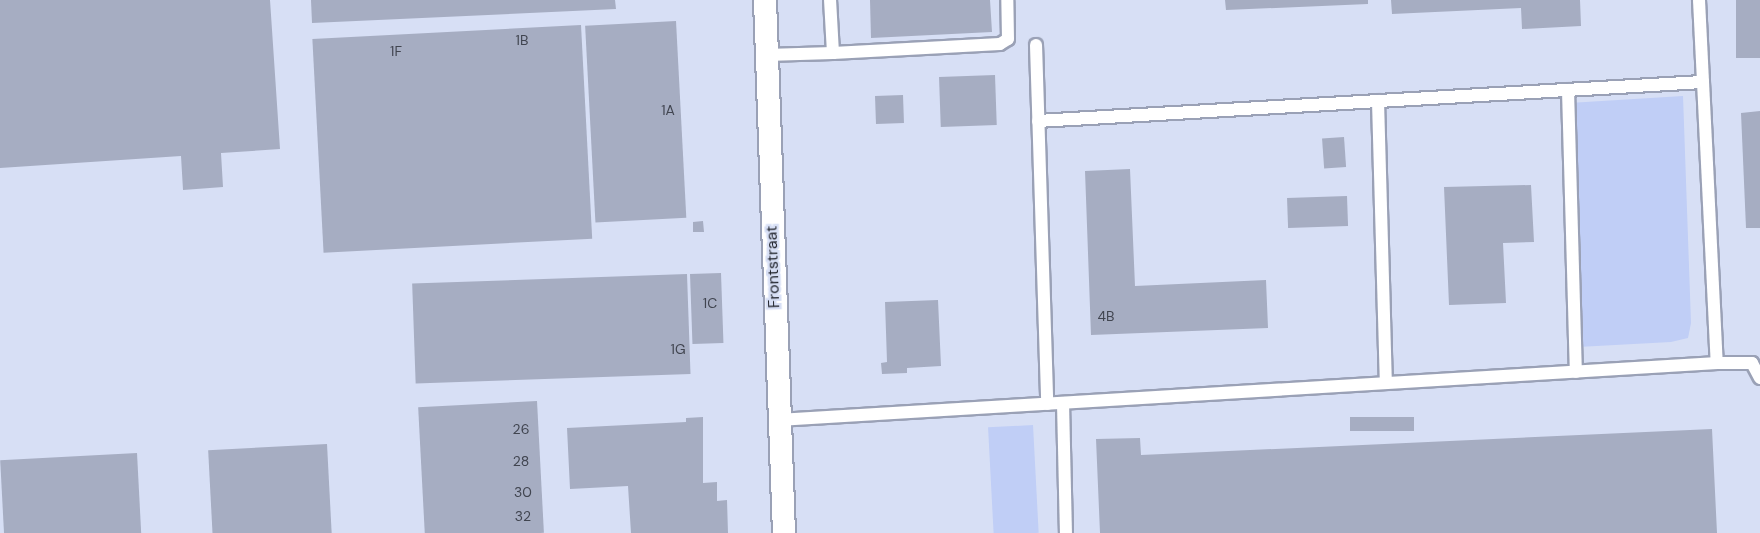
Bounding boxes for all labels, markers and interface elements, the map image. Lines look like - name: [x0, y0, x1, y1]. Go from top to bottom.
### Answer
- house number: 1B: [516, 32, 528, 48]
- house number: 1F: [390, 43, 402, 59]
- house number: 1A: [661, 102, 675, 118]
- street label: Frontstraat: [762, 225, 784, 309]
- house number: 1C: [703, 295, 717, 311]
- house number: 4B: [1098, 308, 1114, 324]
- house number: 1G: [671, 341, 685, 357]
- house number: 26: [513, 421, 529, 437]
- house number: 28: [513, 453, 529, 469]
- house number: 30: [514, 484, 532, 500]
- house number: 32: [515, 508, 531, 524]

